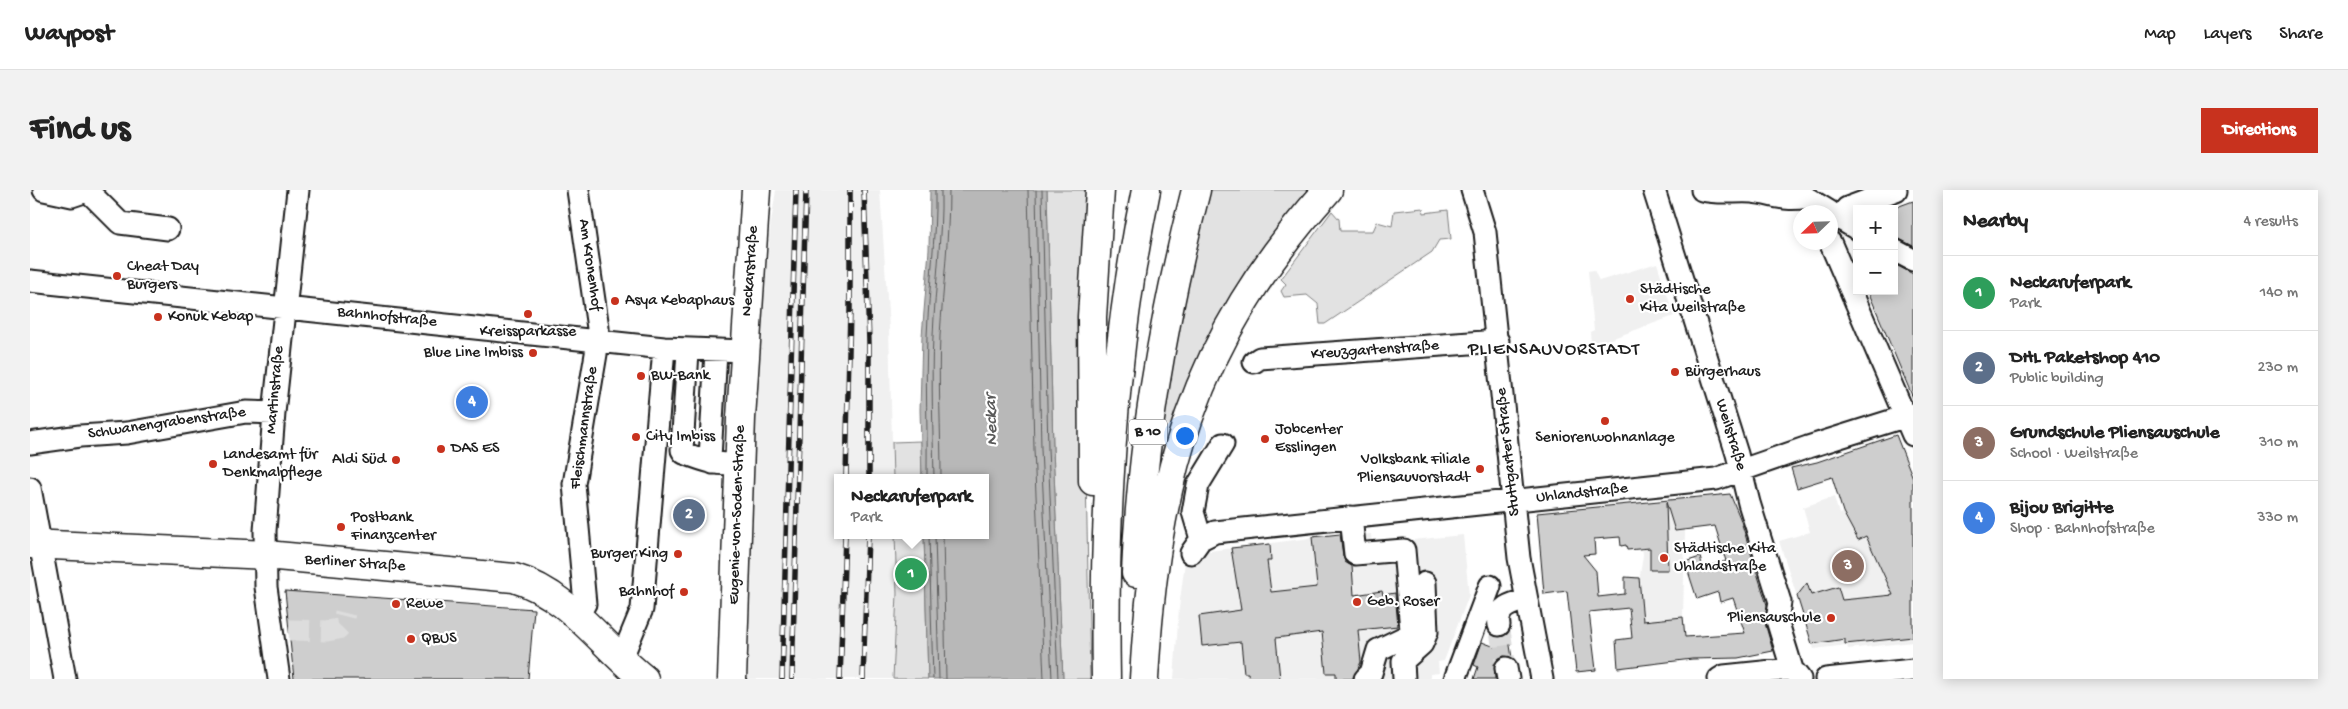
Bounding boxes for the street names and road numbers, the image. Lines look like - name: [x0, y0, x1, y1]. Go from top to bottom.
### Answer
- street label: Am Kronenhof: [573, 218, 605, 313]
- street label: Neckarstraße: [738, 224, 764, 317]
- street label: Bahnhofstraße: [335, 303, 438, 333]
- street label: Kreuzgartenstraße: [1310, 337, 1440, 365]
- street label: Martinstraße: [263, 344, 289, 435]
- street label: Fleischmannstraße: [567, 365, 603, 492]
- street label: Stuttgarter Straße: [1493, 386, 1525, 517]
- street label: Weilstraße: [1710, 397, 1750, 474]
- street label: Schwanengrabenstraße: [87, 403, 248, 444]
- road number: B 10: [1129, 420, 1167, 444]
- street label: Eugenie-von-Soden-Straße: [725, 424, 751, 605]
- street label: Uhlandstraße: [1535, 480, 1630, 508]
- street label: Berliner Straße: [303, 551, 407, 577]

